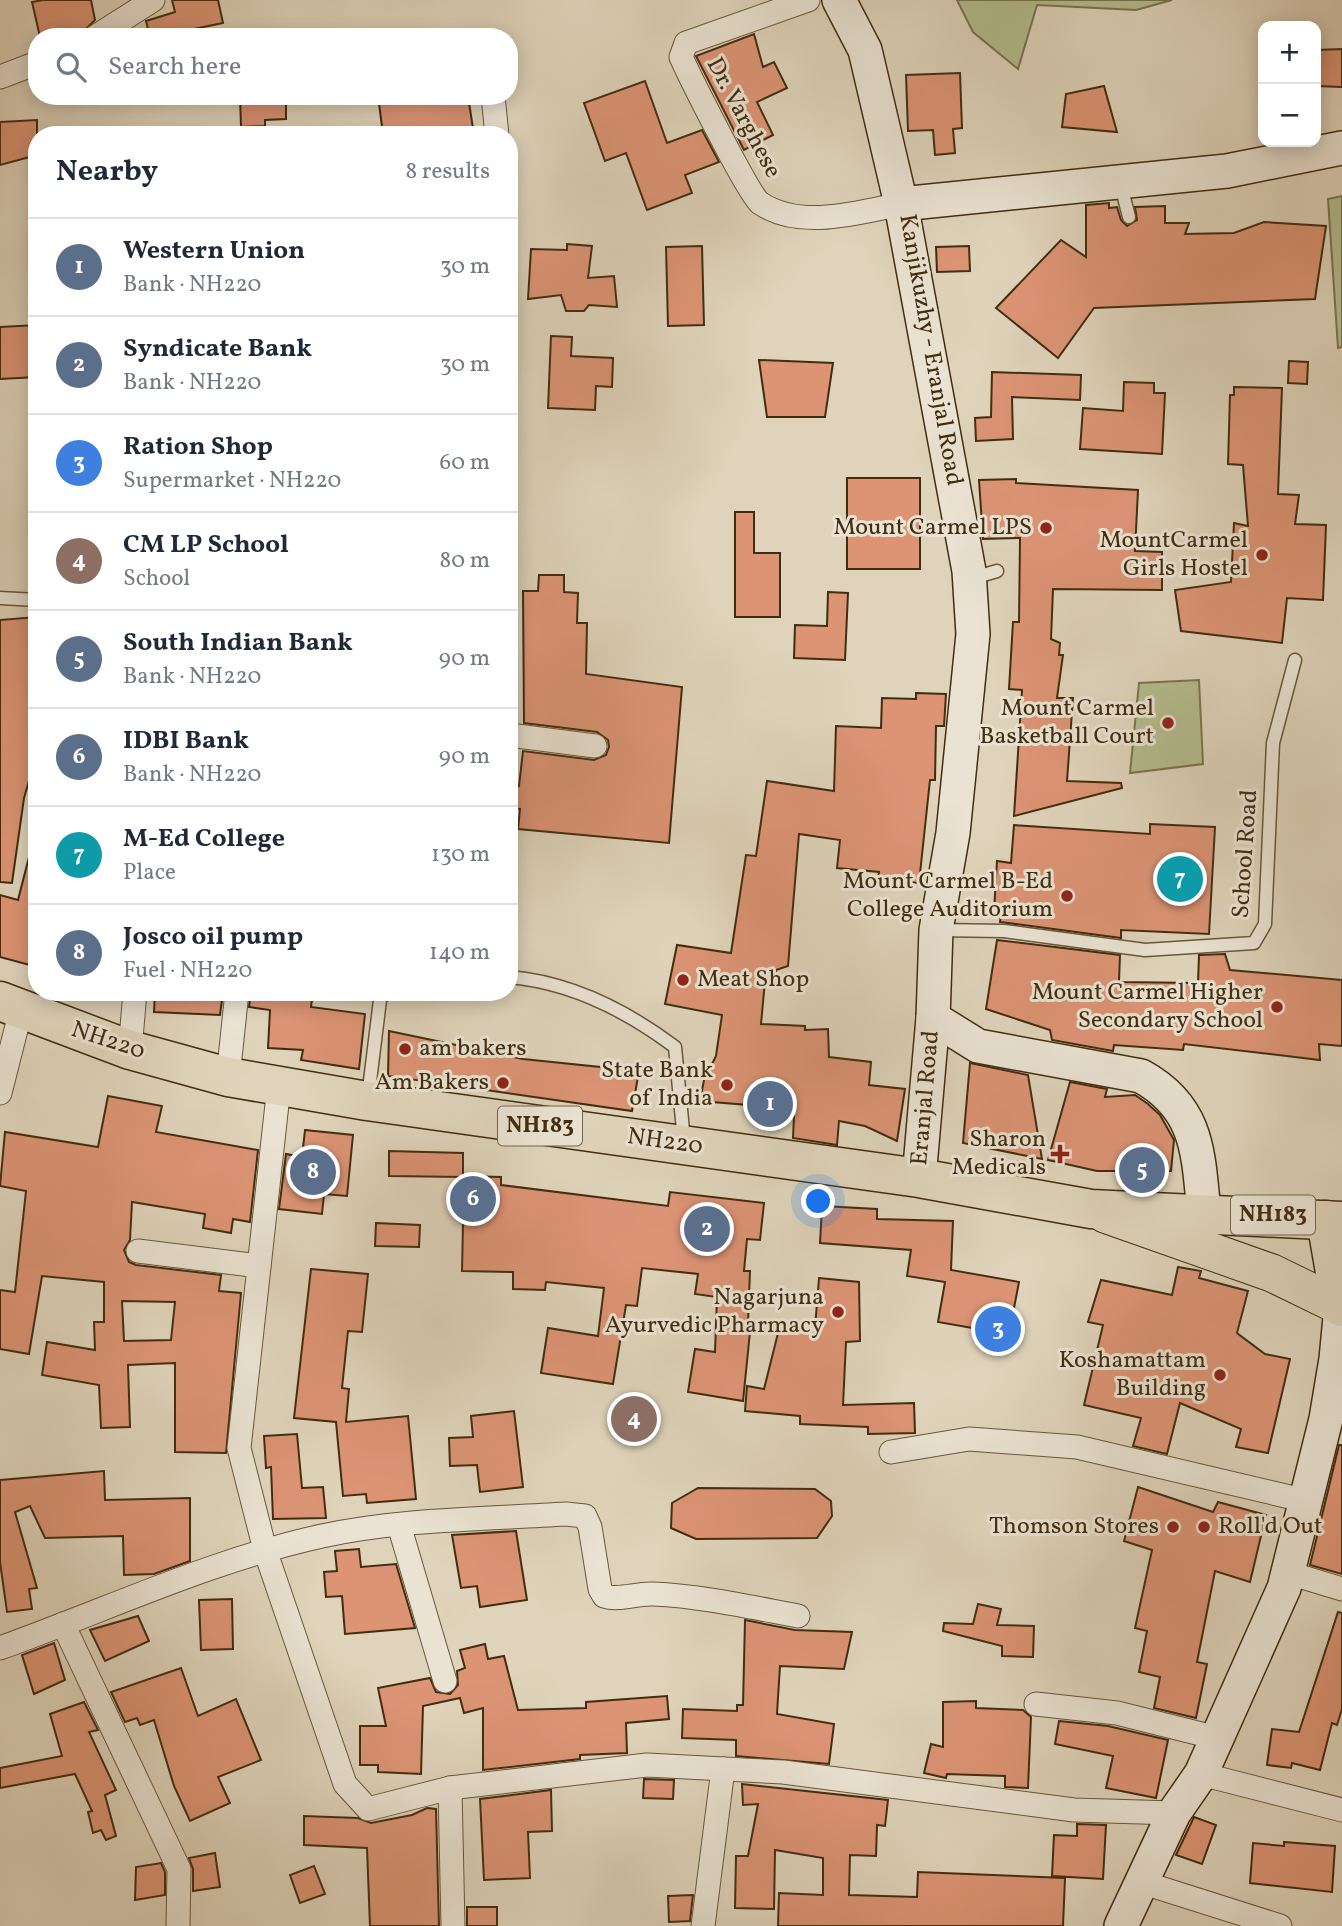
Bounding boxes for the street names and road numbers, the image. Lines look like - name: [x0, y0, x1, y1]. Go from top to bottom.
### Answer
- street label: Dr. Varghese: [697, 52, 789, 184]
- street label: Kanjikuzhy - Eranjal Road: [889, 212, 971, 488]
- street label: School Road: [1225, 788, 1267, 920]
- street label: NH220: [67, 1013, 149, 1069]
- street label: Eranjal Road: [903, 1029, 949, 1167]
- road number: NH183: [498, 1106, 582, 1146]
- street label: NH220: [625, 1120, 705, 1164]
- road number: NH183: [1231, 1196, 1315, 1234]

